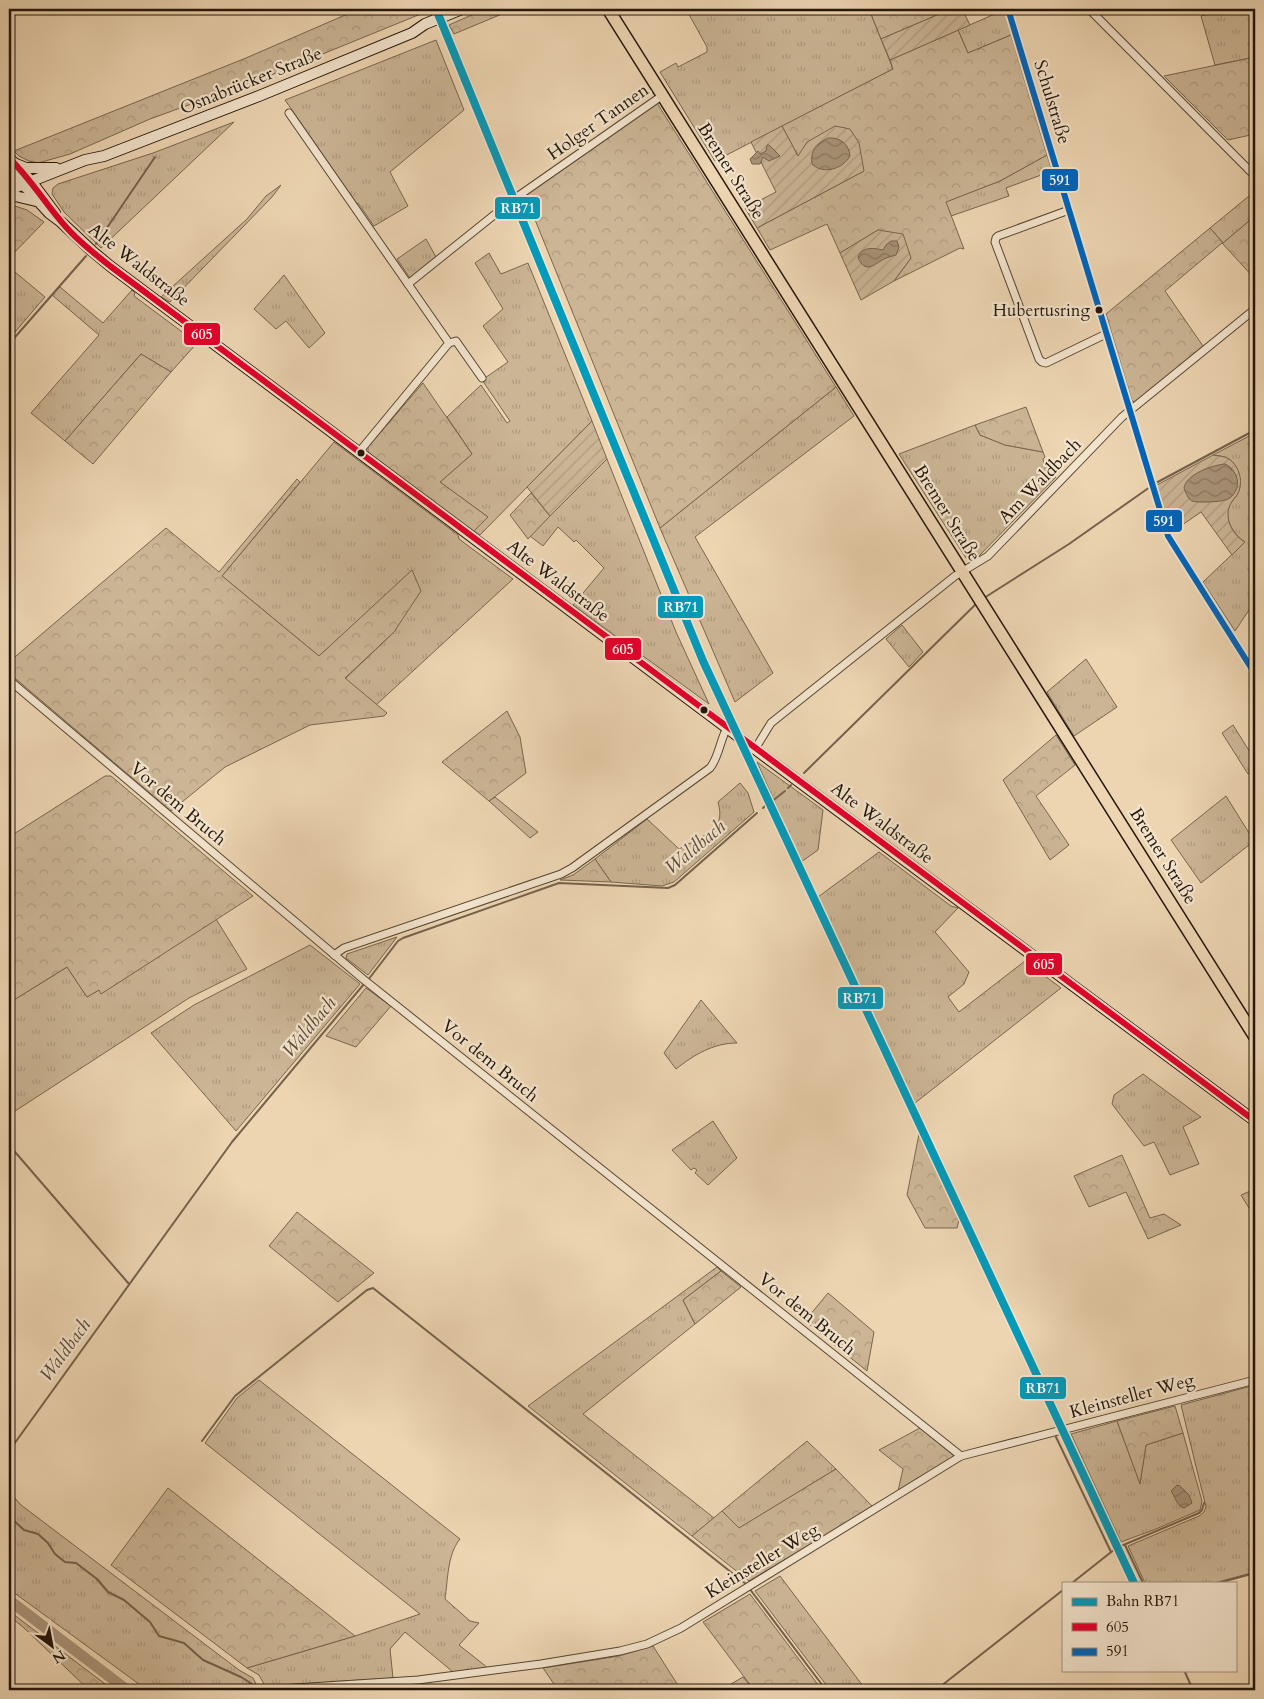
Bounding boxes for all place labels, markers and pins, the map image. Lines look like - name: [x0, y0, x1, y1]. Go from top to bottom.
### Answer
- place label: Hubertusring: [993, 299, 1090, 322]
- marker: Hubertusring: [1094, 305, 1104, 315]
- unlabelled marker: [356, 448, 366, 458]
- unlabelled marker: [699, 705, 709, 715]

